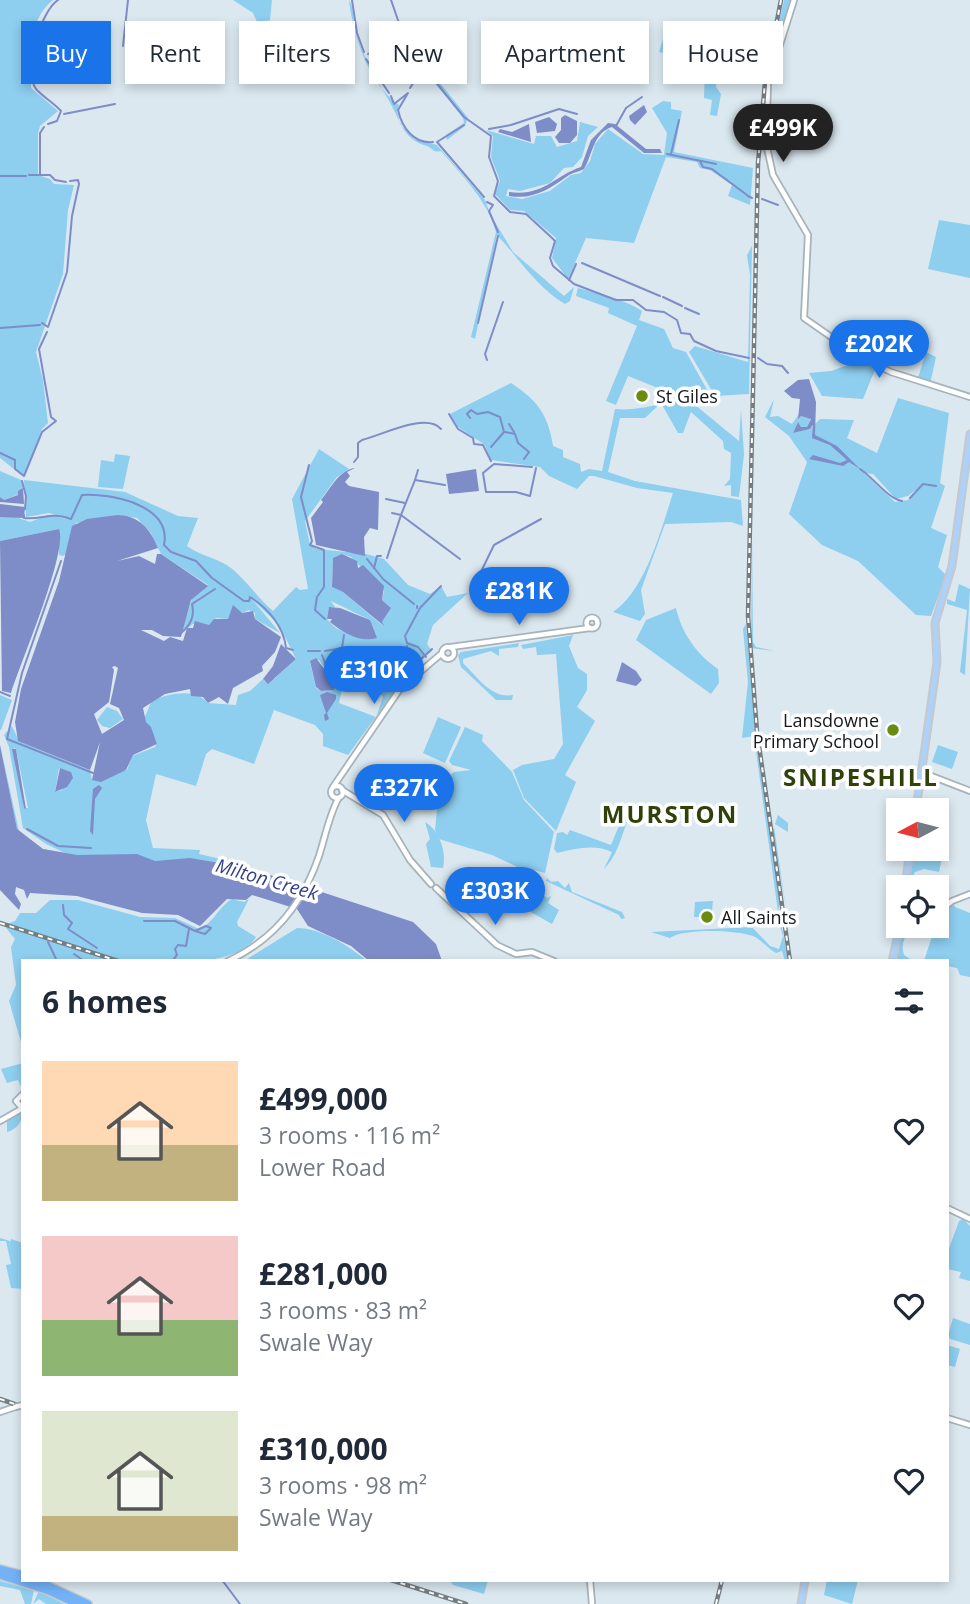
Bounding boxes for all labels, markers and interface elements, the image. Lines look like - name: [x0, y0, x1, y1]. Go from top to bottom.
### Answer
- chip: Buy: [21, 21, 111, 84]
- chip: Rent: [125, 21, 225, 84]
- chip: Filters: [239, 21, 355, 84]
- chip: New: [369, 21, 467, 84]
- chip: Apartment: [481, 21, 649, 84]
- chip: House: [663, 21, 783, 84]
- pin: £499K: [734, 104, 832, 164]
- text: £499K: [749, 111, 817, 143]
- pin: £202K: [830, 320, 928, 380]
- text: £202K: [845, 327, 913, 359]
- place label: St Giles: [656, 384, 718, 408]
- marker: St Giles: [634, 388, 650, 404]
- pin: £281K: [470, 568, 568, 627]
- text: £281K: [485, 574, 553, 606]
- pin: £310K: [325, 646, 423, 706]
- text: £310K: [340, 653, 408, 685]
- place label: Lansdowne Primary School: [753, 708, 879, 753]
- marker: Lansdowne Primary School: [885, 722, 901, 738]
- district label: SNIPESHILL: [783, 760, 939, 793]
- pin: £327K: [355, 764, 453, 824]
- text: £327K: [370, 771, 438, 803]
- district label: MURSTON: [602, 797, 738, 830]
- north arrow: [886, 798, 948, 861]
- map controls: [886, 798, 949, 938]
- water label: Milton Creek: [213, 852, 322, 906]
- pin: £303K: [446, 867, 544, 927]
- text: £303K: [461, 874, 529, 906]
- button: locate: [886, 875, 949, 938]
- place label: All Saints: [721, 905, 797, 929]
- marker: All Saints: [699, 909, 715, 925]
- text: 6 homes: [42, 981, 167, 1022]
- icon: filters: [890, 982, 928, 1020]
- text: £499,000: [259, 1078, 388, 1119]
- icon: home: [98, 1089, 182, 1173]
- icon: heart: [890, 1112, 928, 1150]
- text: 3 rooms · 116 m²: [259, 1119, 440, 1151]
- text: Lower Road: [259, 1151, 386, 1183]
- text: £281,000: [259, 1253, 388, 1294]
- icon: home: [98, 1264, 182, 1348]
- icon: heart: [890, 1287, 928, 1325]
- text: 3 rooms · 83 m²: [259, 1294, 427, 1326]
- text: Swale Way: [259, 1326, 372, 1358]
- text: £310,000: [259, 1428, 388, 1469]
- icon: home: [98, 1439, 182, 1523]
- icon: heart: [890, 1462, 928, 1500]
- text: 3 rooms · 98 m²: [259, 1469, 427, 1501]
- text: Swale Way: [259, 1501, 372, 1533]

